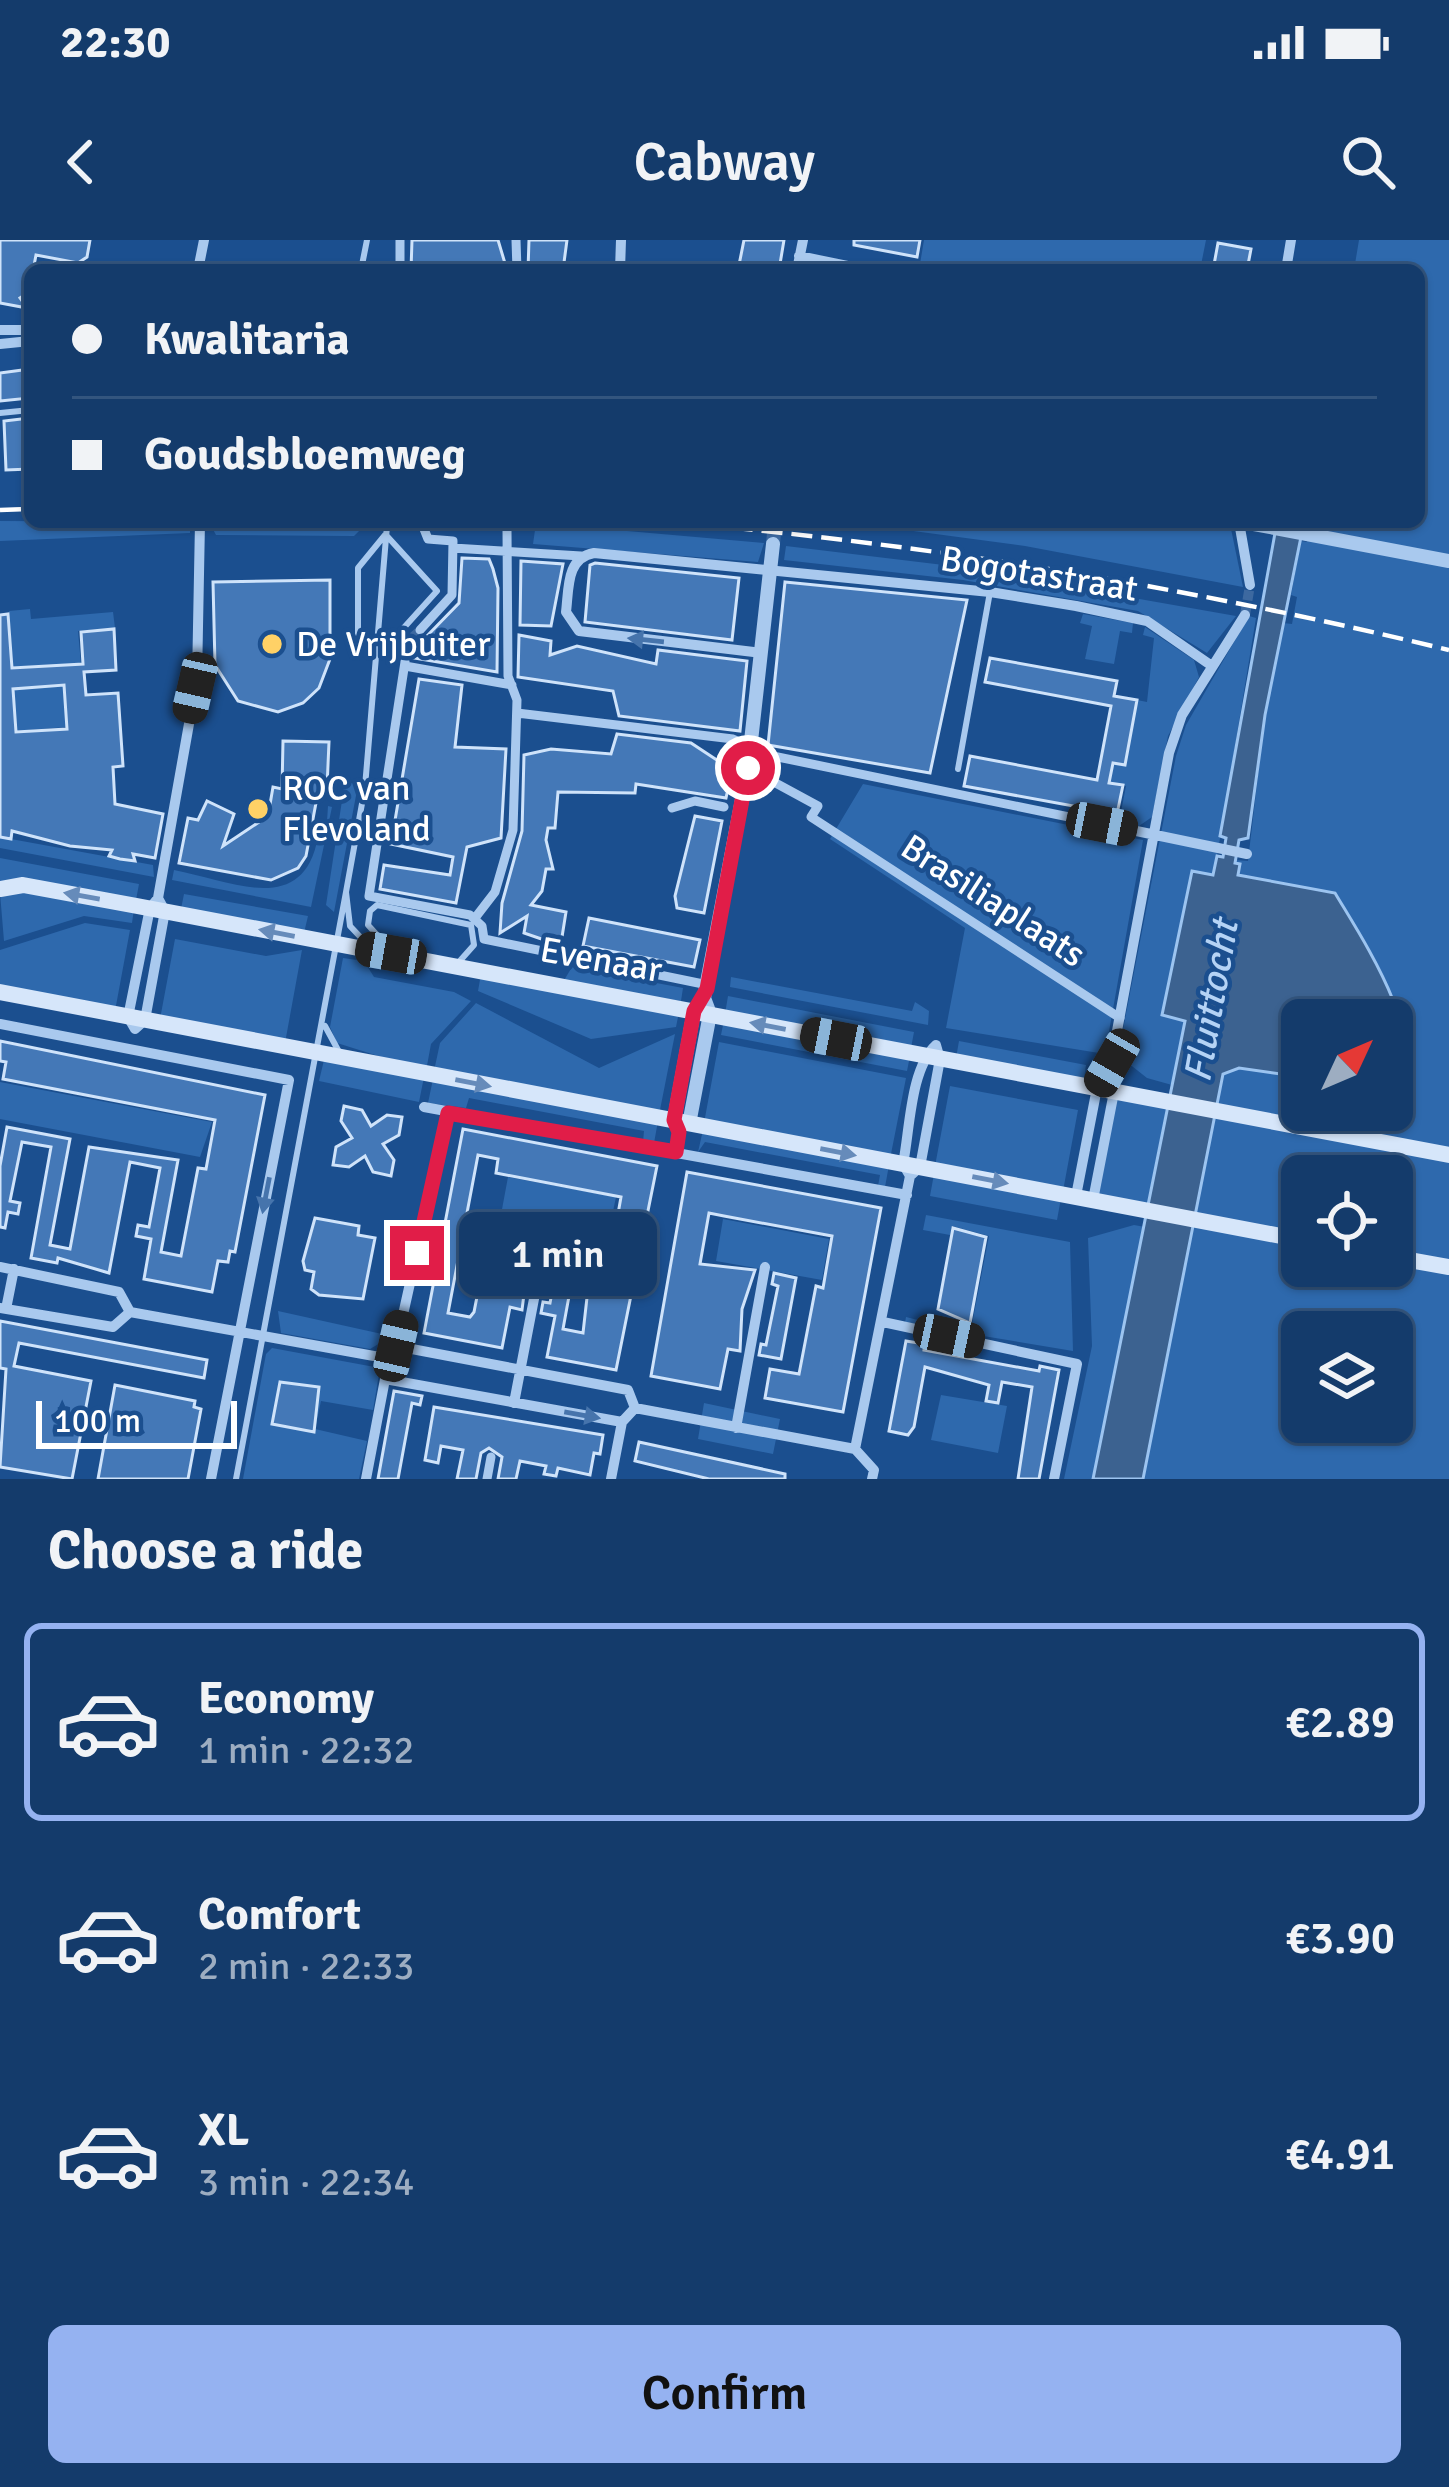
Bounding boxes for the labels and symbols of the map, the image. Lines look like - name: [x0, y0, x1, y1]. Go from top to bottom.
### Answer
- street label: Bogotastraat: [937, 536, 1141, 612]
- place label: De Vrijbuiter: [296, 622, 491, 667]
- marker: De Vrijbuiter: [259, 631, 285, 657]
- one-way arrow: [627, 631, 664, 650]
- car: [169, 649, 221, 727]
- route start: [721, 741, 775, 795]
- place label: ROC van Flevoland: [282, 766, 431, 852]
- marker: ROC van Flevoland: [245, 796, 271, 822]
- car: [1063, 799, 1141, 849]
- street label: Brasiliaplaats: [892, 825, 1094, 977]
- one-way arrow: [63, 886, 101, 904]
- water label: Fluittocht: [1173, 912, 1250, 1086]
- one-way arrow: [258, 923, 296, 942]
- street label: Evenaar: [536, 927, 666, 993]
- car: [352, 929, 430, 977]
- north arrow: [1281, 999, 1413, 1131]
- car: [797, 1014, 875, 1064]
- one-way arrow: [749, 1016, 787, 1035]
- car: [1078, 1023, 1146, 1103]
- one-way arrow: [455, 1074, 493, 1093]
- one-way arrow: [819, 1143, 857, 1161]
- one-way arrow: [971, 1171, 1009, 1190]
- one-way arrow: [256, 1177, 275, 1215]
- callout: 1 min: [459, 1211, 657, 1295]
- route end: [390, 1226, 444, 1280]
- car: [370, 1307, 422, 1385]
- car: [910, 1311, 988, 1361]
- scale bar: [36, 1395, 237, 1448]
- one-way arrow: [564, 1406, 602, 1425]

